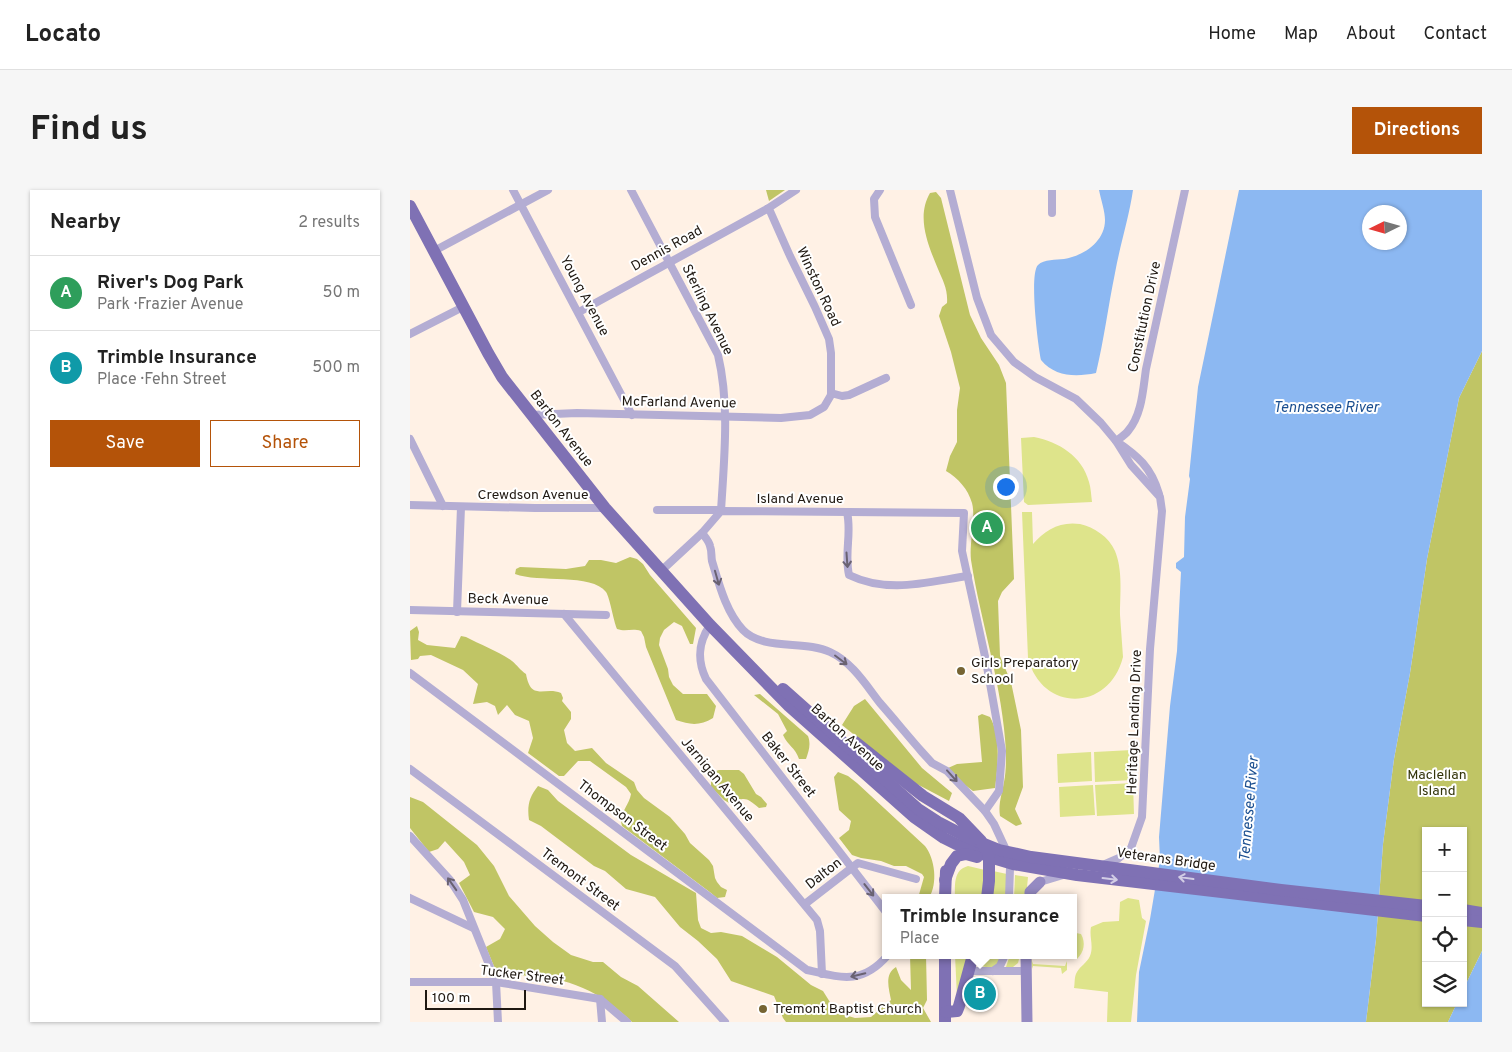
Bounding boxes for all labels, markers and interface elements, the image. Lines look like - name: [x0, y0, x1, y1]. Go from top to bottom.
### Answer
- text: Locato: [25, 20, 101, 50]
- text: Home: [1208, 23, 1256, 46]
- text: Map: [1284, 23, 1318, 46]
- text: About: [1346, 23, 1395, 46]
- text: Contact: [1423, 23, 1487, 46]
- button: Directions: [1352, 107, 1482, 154]
- text: Find us: [30, 108, 148, 152]
- north arrow: [1362, 205, 1407, 250]
- text: Nearby: [50, 209, 121, 236]
- text: 2 results: [298, 213, 360, 233]
- street label: Dennis Road: [628, 222, 706, 276]
- street label: Winston Road: [792, 244, 844, 330]
- street label: Young Avenue: [556, 253, 612, 339]
- street label: Constitution Drive: [1125, 260, 1165, 374]
- street label: Sterling Avenue: [678, 262, 736, 358]
- text: River's Dog Park: [97, 271, 244, 295]
- text: A: [60, 283, 72, 303]
- text: 50 m: [323, 283, 360, 303]
- text: Park · Frazier Avenue: [97, 295, 243, 315]
- text: Trimble Insurance: [97, 346, 257, 370]
- text: B: [60, 358, 72, 378]
- text: 500 m: [312, 358, 360, 378]
- text: Place · Fehn Street: [97, 370, 227, 390]
- street label: Barton Avenue: [526, 387, 596, 471]
- street label: McFarland Avenue: [622, 394, 736, 412]
- water label: Tennessee River: [1273, 399, 1380, 418]
- button: Save: [50, 420, 200, 467]
- button: Share: [210, 420, 360, 467]
- your location: [993, 474, 1019, 500]
- street label: Crewdson Avenue: [478, 487, 588, 504]
- street label: Island Avenue: [757, 491, 843, 508]
- pin: A: [971, 509, 1003, 547]
- one-way arrow: [843, 552, 852, 568]
- one-way arrow: [713, 570, 723, 586]
- street label: Beck Avenue: [467, 591, 549, 609]
- street label: Heritage Landing Drive: [1124, 649, 1146, 795]
- one-way arrow: [834, 654, 847, 665]
- place label: Girls Preparatory School: [971, 655, 1079, 688]
- marker: Girls Preparatory School: [955, 665, 967, 677]
- street label: Barton Avenue: [807, 701, 887, 775]
- street label: Baker Street: [757, 729, 819, 801]
- street label: Jarnigan Avenue: [677, 734, 757, 826]
- water label: Tennessee River: [1236, 754, 1264, 862]
- park label: Maclellan Island: [1407, 767, 1467, 800]
- one-way arrow: [946, 770, 958, 783]
- street label: Thompson Street: [574, 777, 670, 855]
- map controls: [1422, 827, 1467, 1007]
- button: +: [1422, 827, 1467, 872]
- street label: Tremont Street: [537, 845, 623, 915]
- street label: Veterans Bridge: [1115, 845, 1217, 875]
- street label: Dalton: [803, 855, 845, 893]
- button: −: [1422, 872, 1467, 917]
- one-way arrow: [1179, 873, 1195, 883]
- one-way arrow: [1102, 874, 1118, 884]
- one-way arrow: [447, 877, 457, 891]
- one-way arrow: [863, 883, 874, 896]
- popup: [882, 894, 1077, 959]
- text: Trimble Insurance: [900, 905, 1059, 929]
- button: locate: [1422, 917, 1467, 962]
- text: Place: [900, 929, 939, 949]
- street label: Tucker Street: [479, 962, 565, 990]
- button: layers: [1422, 962, 1467, 1007]
- one-way arrow: [851, 971, 867, 980]
- pin: B: [964, 975, 996, 1013]
- scale bar: [425, 987, 526, 1010]
- text: 100 m: [432, 990, 470, 1007]
- place label: Tremont Baptist Church: [773, 1001, 922, 1018]
- marker: Tremont Baptist Church: [757, 1003, 769, 1015]

